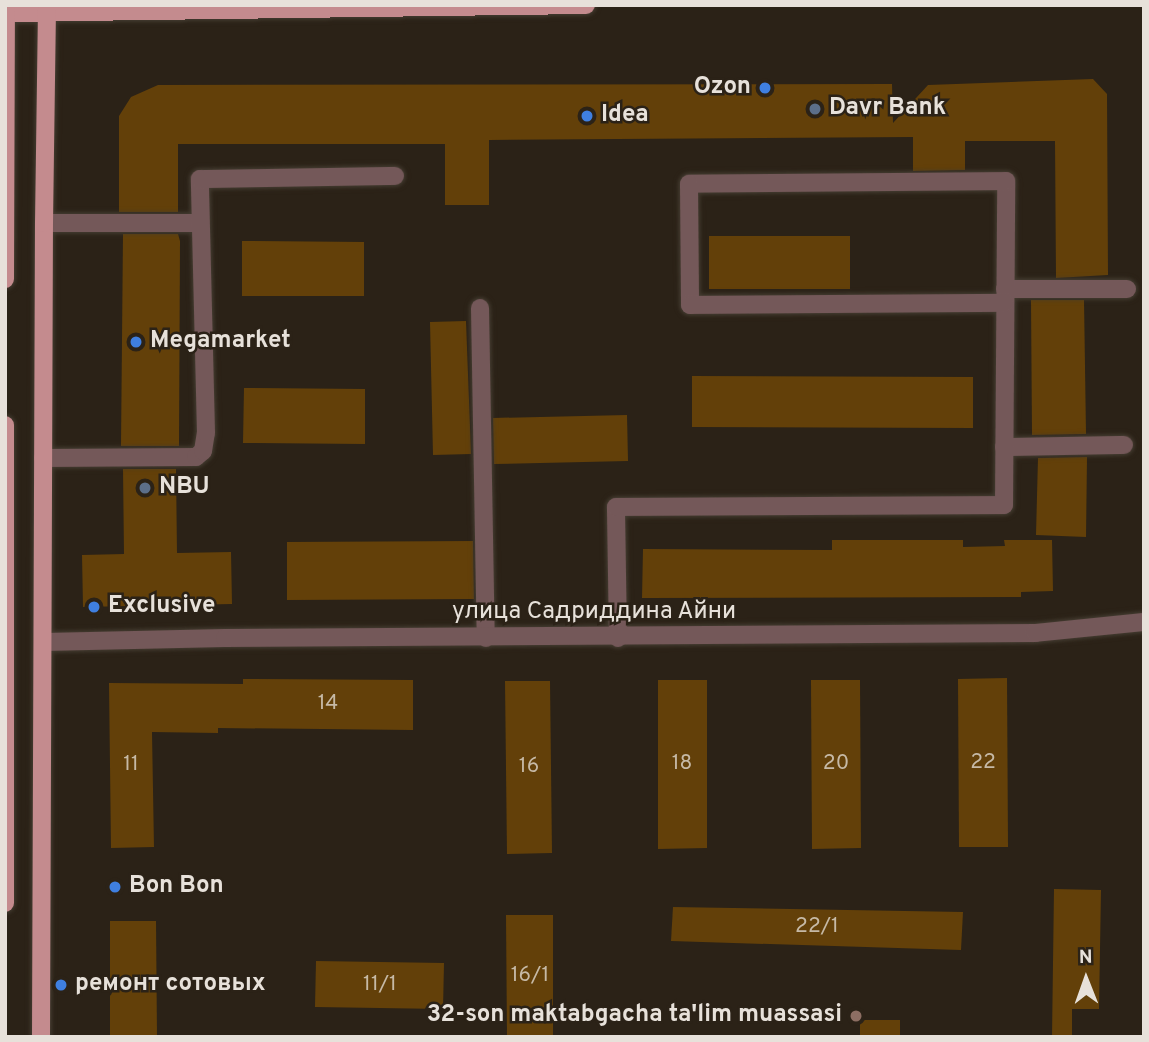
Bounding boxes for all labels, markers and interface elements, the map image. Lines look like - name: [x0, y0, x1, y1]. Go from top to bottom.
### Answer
- place label: Ozon: [694, 74, 751, 102]
- marker: Ozon: [757, 80, 773, 96]
- place label: Davr Bank: [829, 95, 946, 123]
- marker: Davr Bank: [807, 101, 823, 117]
- place label: Idea: [601, 102, 649, 130]
- marker: Idea: [579, 108, 595, 124]
- place label: Megamarket: [150, 328, 291, 356]
- marker: Megamarket: [128, 334, 144, 350]
- place label: NBU: [159, 474, 210, 502]
- marker: NBU: [137, 480, 153, 496]
- place label: Exclusive: [108, 593, 215, 621]
- marker: Exclusive: [86, 599, 102, 615]
- street label: улица Садриддина Айни: [451, 599, 737, 627]
- house number: 14: [318, 691, 338, 717]
- house number: 22: [970, 750, 996, 776]
- house number: 18: [672, 751, 692, 777]
- house number: 20: [823, 751, 849, 777]
- house number: 11: [123, 752, 139, 778]
- house number: 16: [519, 754, 539, 780]
- place label: Bon Bon: [129, 873, 224, 901]
- marker: Bon Bon: [107, 879, 123, 895]
- house number: 22/1: [795, 914, 839, 940]
- north arrow: [1051, 944, 1121, 1014]
- text: N: [1079, 946, 1093, 970]
- house number: 16/1: [511, 963, 549, 989]
- place label: ремонт сотовых: [75, 971, 266, 999]
- house number: 11/1: [363, 972, 397, 998]
- marker: ремонт сотовых: [53, 977, 69, 993]
- place label: 32-son maktabgacha ta'lim muassasi: [427, 1002, 842, 1030]
- marker: 32-son maktabgacha ta'lim muassasi: [848, 1008, 864, 1024]

